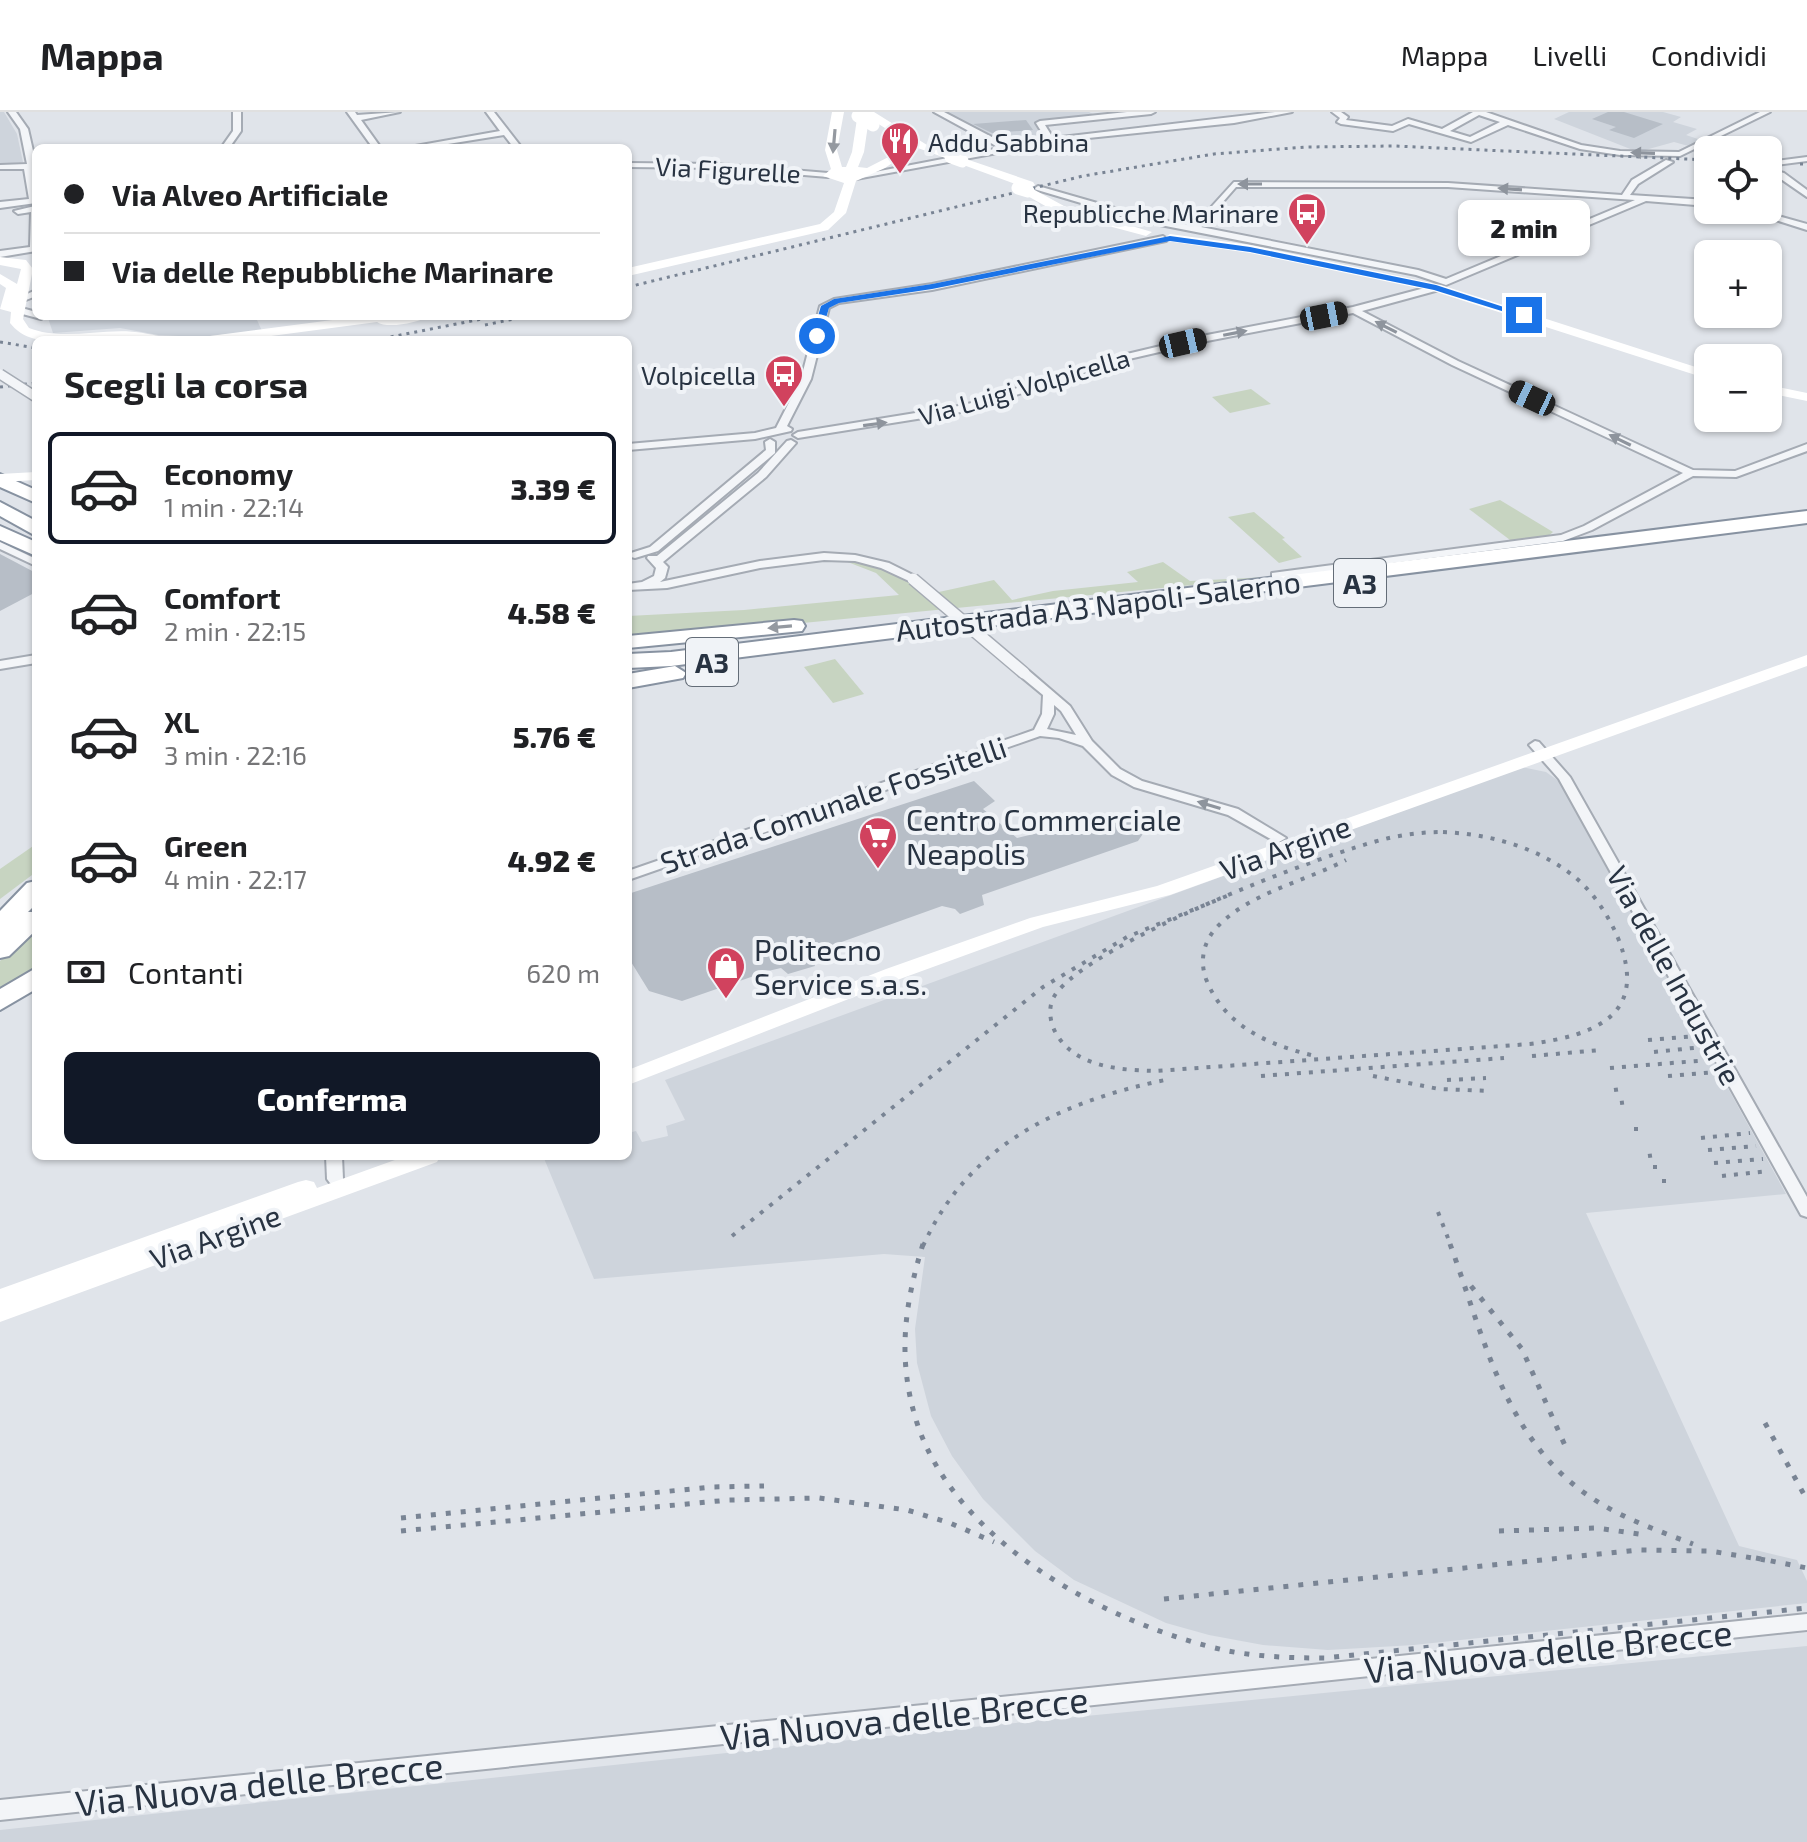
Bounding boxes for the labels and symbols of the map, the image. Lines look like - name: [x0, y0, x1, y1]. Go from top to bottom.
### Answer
- restaurant icon: Addu Sabbina: [879, 120, 921, 175]
- place label: Addu Sabbina: [928, 126, 1089, 157]
- one-way arrow: [827, 129, 840, 154]
- one-way arrow: [1630, 147, 1655, 160]
- street label: Via Figurelle: [654, 150, 802, 188]
- one-way arrow: [1237, 178, 1262, 190]
- one-way arrow: [1497, 182, 1522, 195]
- bus stop icon: Republicche Marinare: [1286, 191, 1328, 246]
- place label: Republicche Marinare: [1023, 197, 1279, 228]
- callout: 2 min: [1458, 199, 1590, 255]
- route end: [1506, 297, 1542, 333]
- car: [1298, 300, 1350, 332]
- route start: [799, 318, 835, 354]
- one-way arrow: [1375, 320, 1398, 333]
- car: [1157, 326, 1209, 360]
- one-way arrow: [1222, 326, 1247, 338]
- street label: Via Luigi Volpicella: [915, 341, 1133, 431]
- bus stop icon: Volpicella: [763, 353, 805, 408]
- place label: Volpicella: [641, 359, 756, 390]
- car: [1505, 377, 1559, 419]
- one-way arrow: [863, 417, 888, 430]
- one-way arrow: [1609, 433, 1632, 447]
- road number: A3: [1334, 559, 1386, 607]
- street label: Autostrada A3 Napoli-Salerno: [894, 562, 1302, 648]
- one-way arrow: [767, 621, 792, 634]
- road number: A3: [686, 638, 738, 686]
- street label: Strada Comunale Fossitelli: [655, 728, 1011, 880]
- one-way arrow: [1196, 798, 1220, 811]
- place label: Centro Commerciale Neapolis: [906, 801, 1182, 871]
- street label: Via Argine: [1215, 807, 1355, 887]
- supermarket icon: Centro Commerciale Neapolis: [857, 815, 899, 870]
- street label: Via delle Industrie: [1600, 859, 1750, 1091]
- place label: Politecno Service s.a.s.: [754, 931, 927, 1001]
- shop icon: Politecno Service s.a.s.: [705, 945, 747, 1000]
- street label: Via Argine: [145, 1196, 285, 1276]
- street label: Via Nuova delle Brecce: [1362, 1609, 1734, 1691]
- street label: Via Nuova delle Brecce: [718, 1676, 1090, 1758]
- street label: Via Nuova delle Brecce: [73, 1742, 445, 1824]

